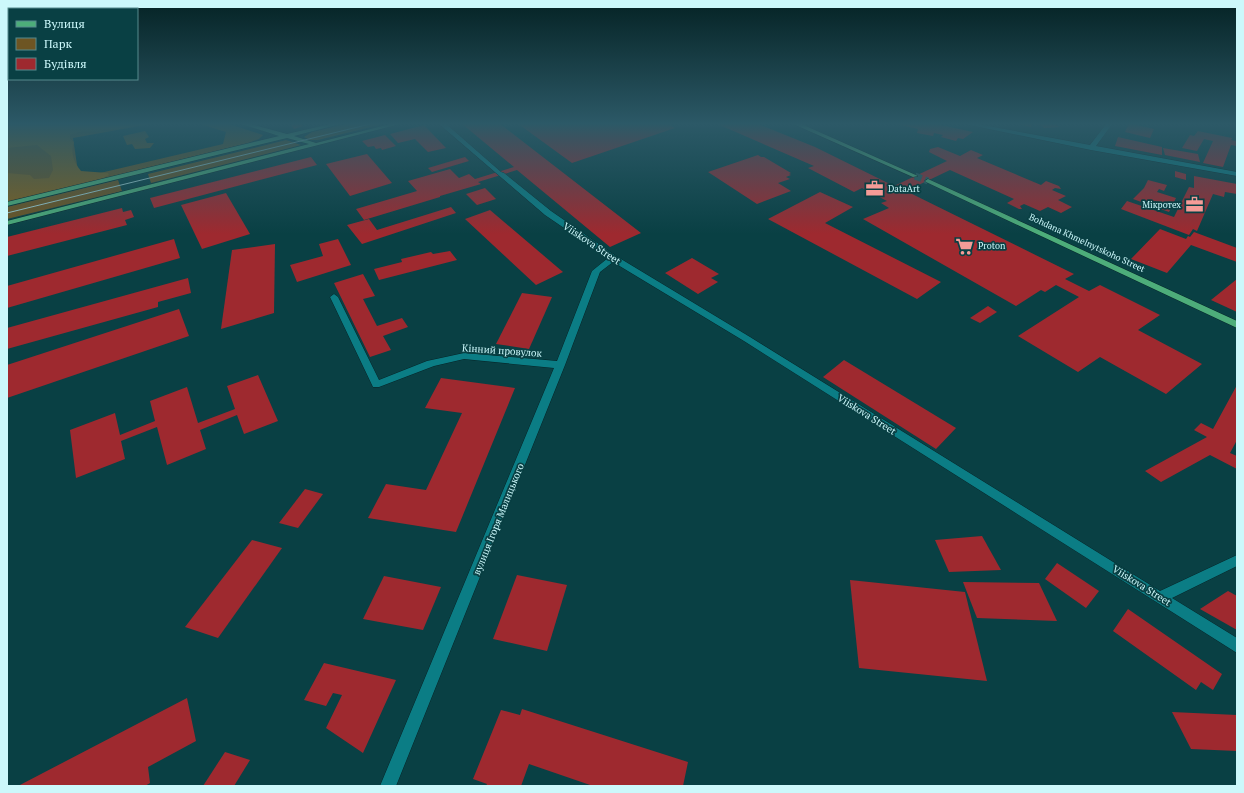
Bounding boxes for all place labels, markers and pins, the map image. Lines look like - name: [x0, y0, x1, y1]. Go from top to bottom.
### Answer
- office icon: DataArt: [865, 179, 885, 199]
- place label: DataArt: [888, 183, 920, 195]
- office icon: Мікротех: [1184, 195, 1204, 215]
- place label: Мікротех: [1142, 199, 1181, 211]
- supermarket icon: Proton: [955, 236, 975, 256]
- place label: Proton: [978, 240, 1006, 252]

